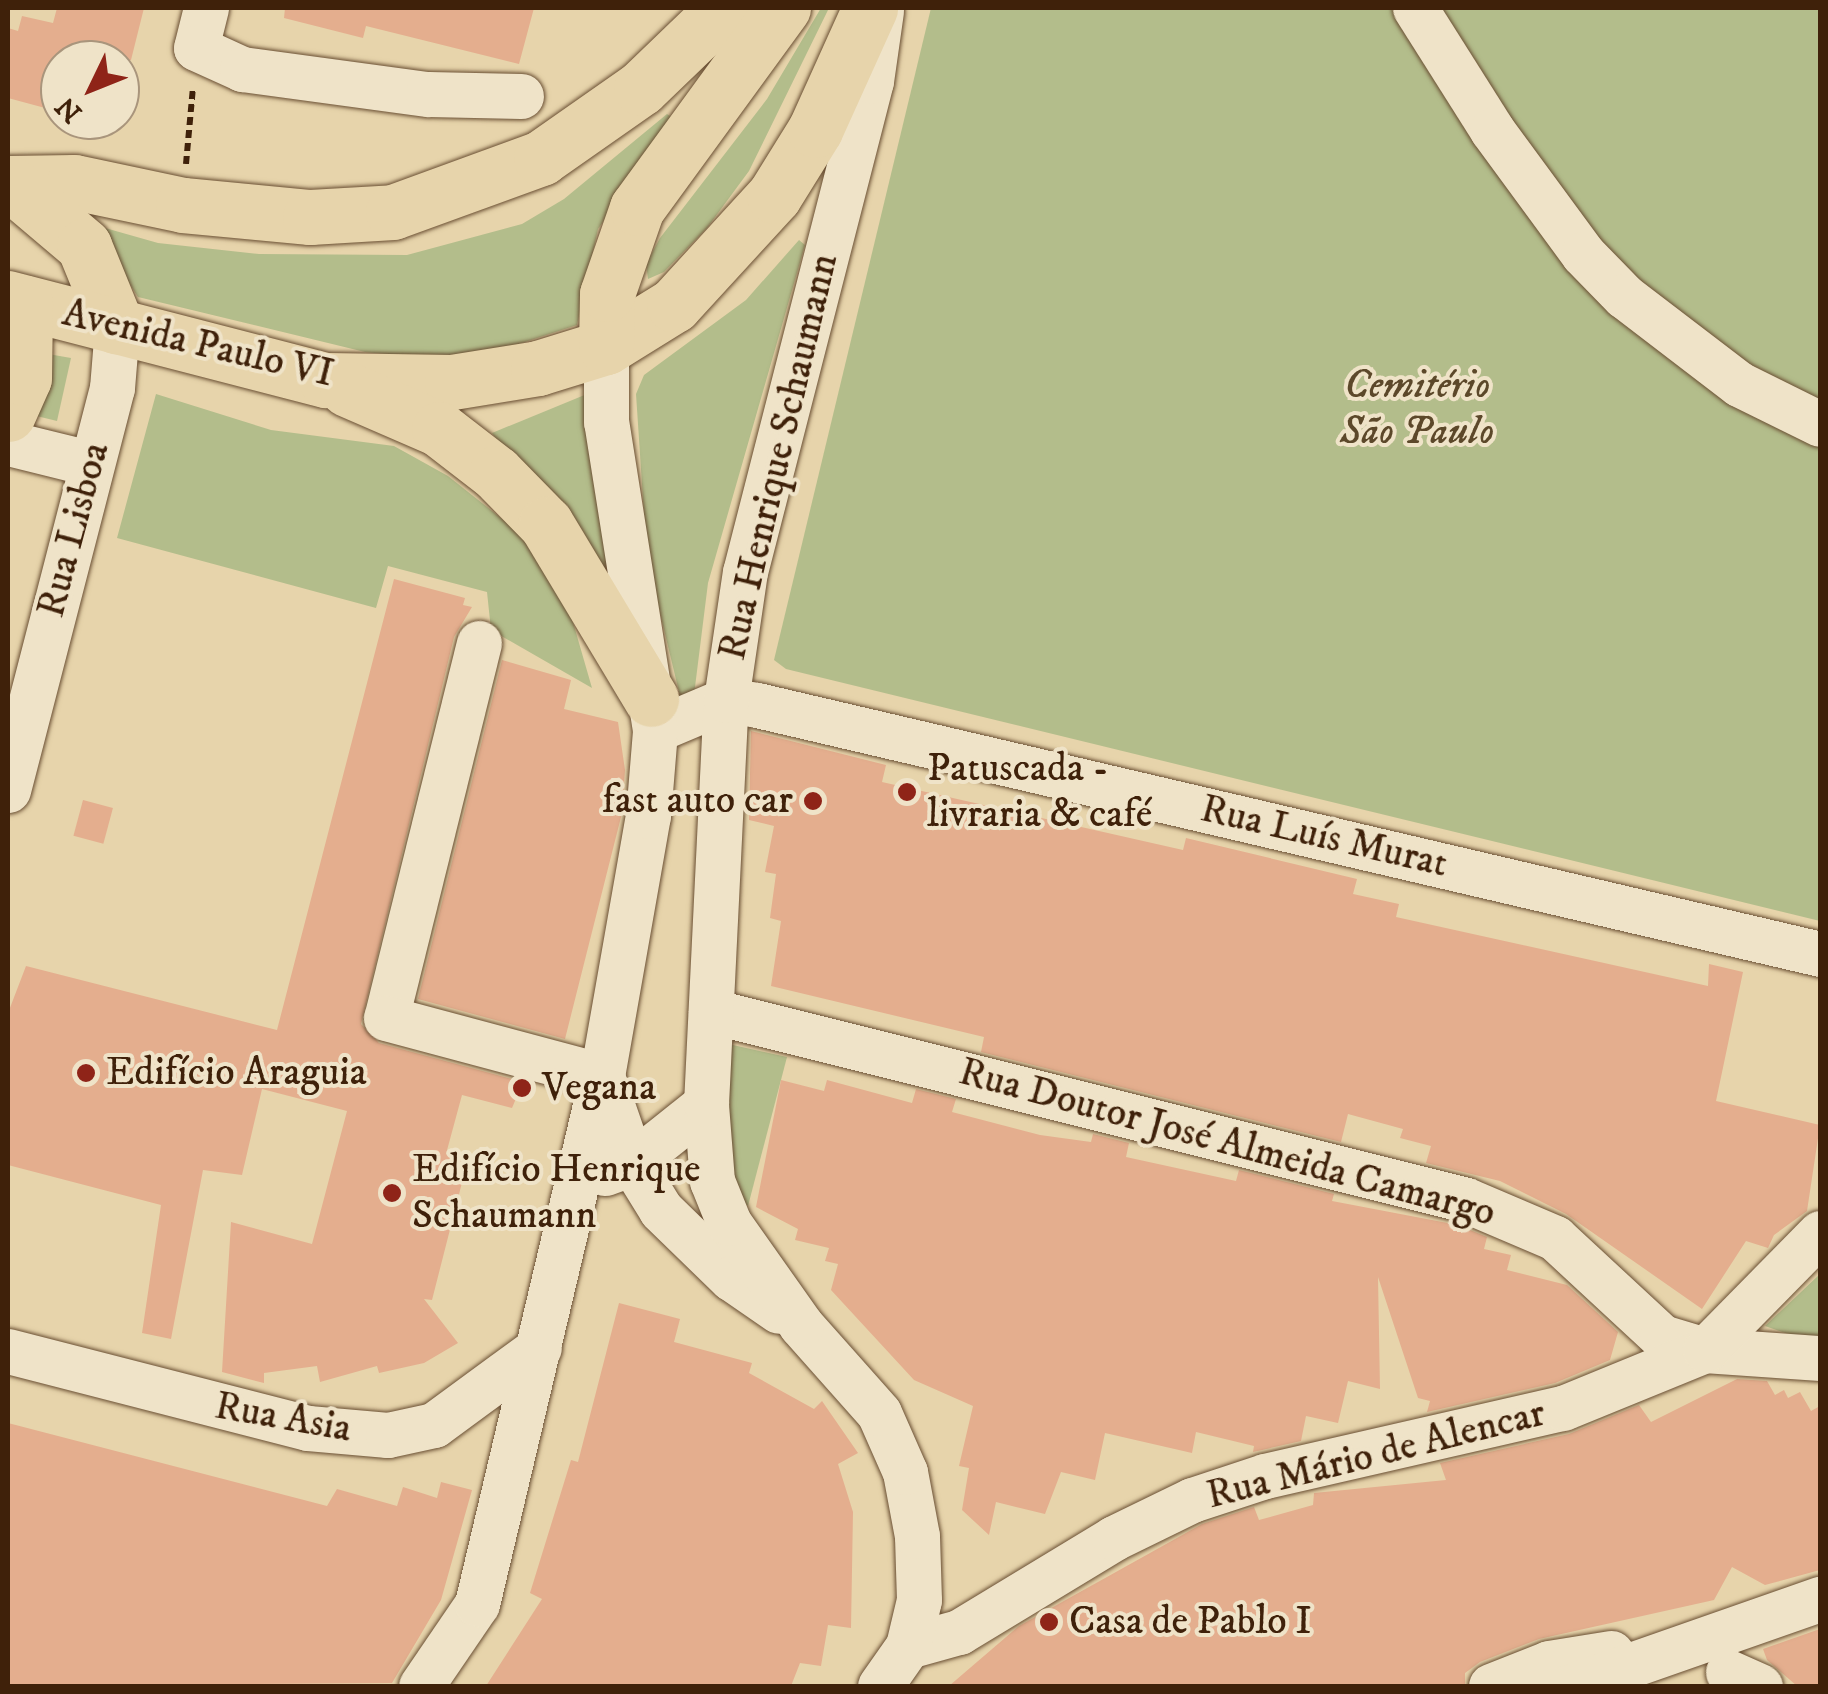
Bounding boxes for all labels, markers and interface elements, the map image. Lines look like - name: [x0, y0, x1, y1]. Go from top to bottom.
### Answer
- north arrow: [40, 40, 140, 140]
- text: N: [49, 89, 90, 130]
- street label: Rua Henrique Schaumann: [709, 249, 849, 665]
- street label: Avenida Paulo VI: [58, 289, 338, 399]
- park label: Cemitério São Paulo: [1340, 362, 1494, 456]
- street label: Rua Lisboa: [28, 437, 120, 623]
- place label: Patuscada - livraria & café: [927, 745, 1152, 839]
- place label: fast auto car: [602, 777, 793, 825]
- marker: Patuscada - livraria & café: [896, 781, 918, 803]
- street label: Rua Luís Murat: [1196, 785, 1452, 889]
- marker: fast auto car: [802, 790, 824, 812]
- street label: Rua Doutor José Almeida Camargo: [954, 1048, 1500, 1238]
- place label: Edifício Araguia: [106, 1049, 367, 1097]
- marker: Edifício Araguia: [75, 1062, 97, 1084]
- place label: Vegana: [542, 1064, 656, 1112]
- marker: Vegana: [511, 1077, 533, 1099]
- place label: Edifício Henrique Schaumann: [412, 1146, 701, 1240]
- marker: Edifício Henrique Schaumann: [381, 1182, 403, 1204]
- street label: Rua Asia: [211, 1382, 355, 1454]
- street label: Rua Mário de Alencar: [1202, 1390, 1550, 1520]
- place label: Casa de Pablo I: [1069, 1598, 1312, 1646]
- marker: Casa de Pablo I: [1038, 1611, 1060, 1633]

